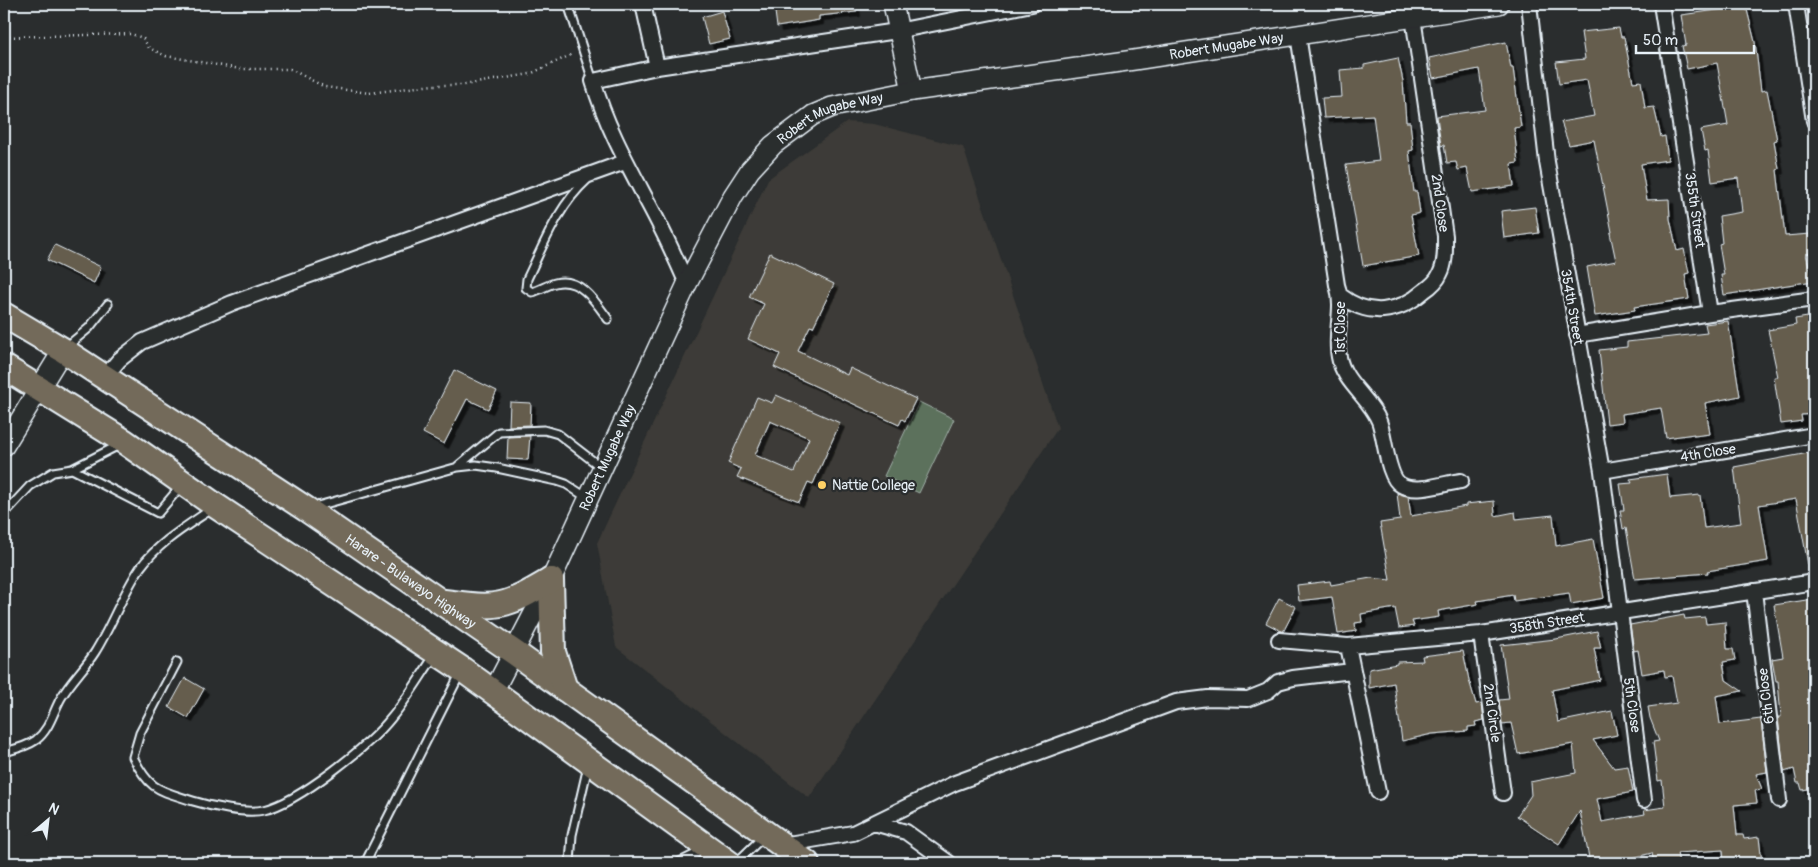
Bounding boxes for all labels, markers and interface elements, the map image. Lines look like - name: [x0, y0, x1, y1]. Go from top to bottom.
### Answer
- scale bar: [1636, 22, 1753, 54]
- street label: Robert Mugabe Way: [1168, 29, 1285, 63]
- text: 50 m: [1643, 31, 1678, 50]
- street label: Robert Mugabe Way: [774, 89, 884, 147]
- street label: 355th Street: [1681, 171, 1709, 249]
- street label: 2nd Close: [1428, 173, 1452, 233]
- street label: 354th Street: [1557, 268, 1587, 347]
- street label: 1st Close: [1332, 301, 1349, 355]
- street label: Robert Mugabe Way: [576, 402, 639, 513]
- street label: 4th Close: [1679, 440, 1737, 466]
- place label: Nattie College: [832, 477, 915, 494]
- marker: Nattie College: [816, 479, 828, 491]
- street label: Harare - Bulawayo Highway: [342, 530, 479, 632]
- street label: 358th Street: [1508, 609, 1586, 637]
- street label: 6th Close: [1754, 667, 1778, 725]
- street label: 5th Close: [1620, 676, 1644, 734]
- street label: 2nd Circle: [1479, 683, 1505, 744]
- north arrow: [22, 794, 72, 844]
- text: N: [46, 799, 62, 819]

